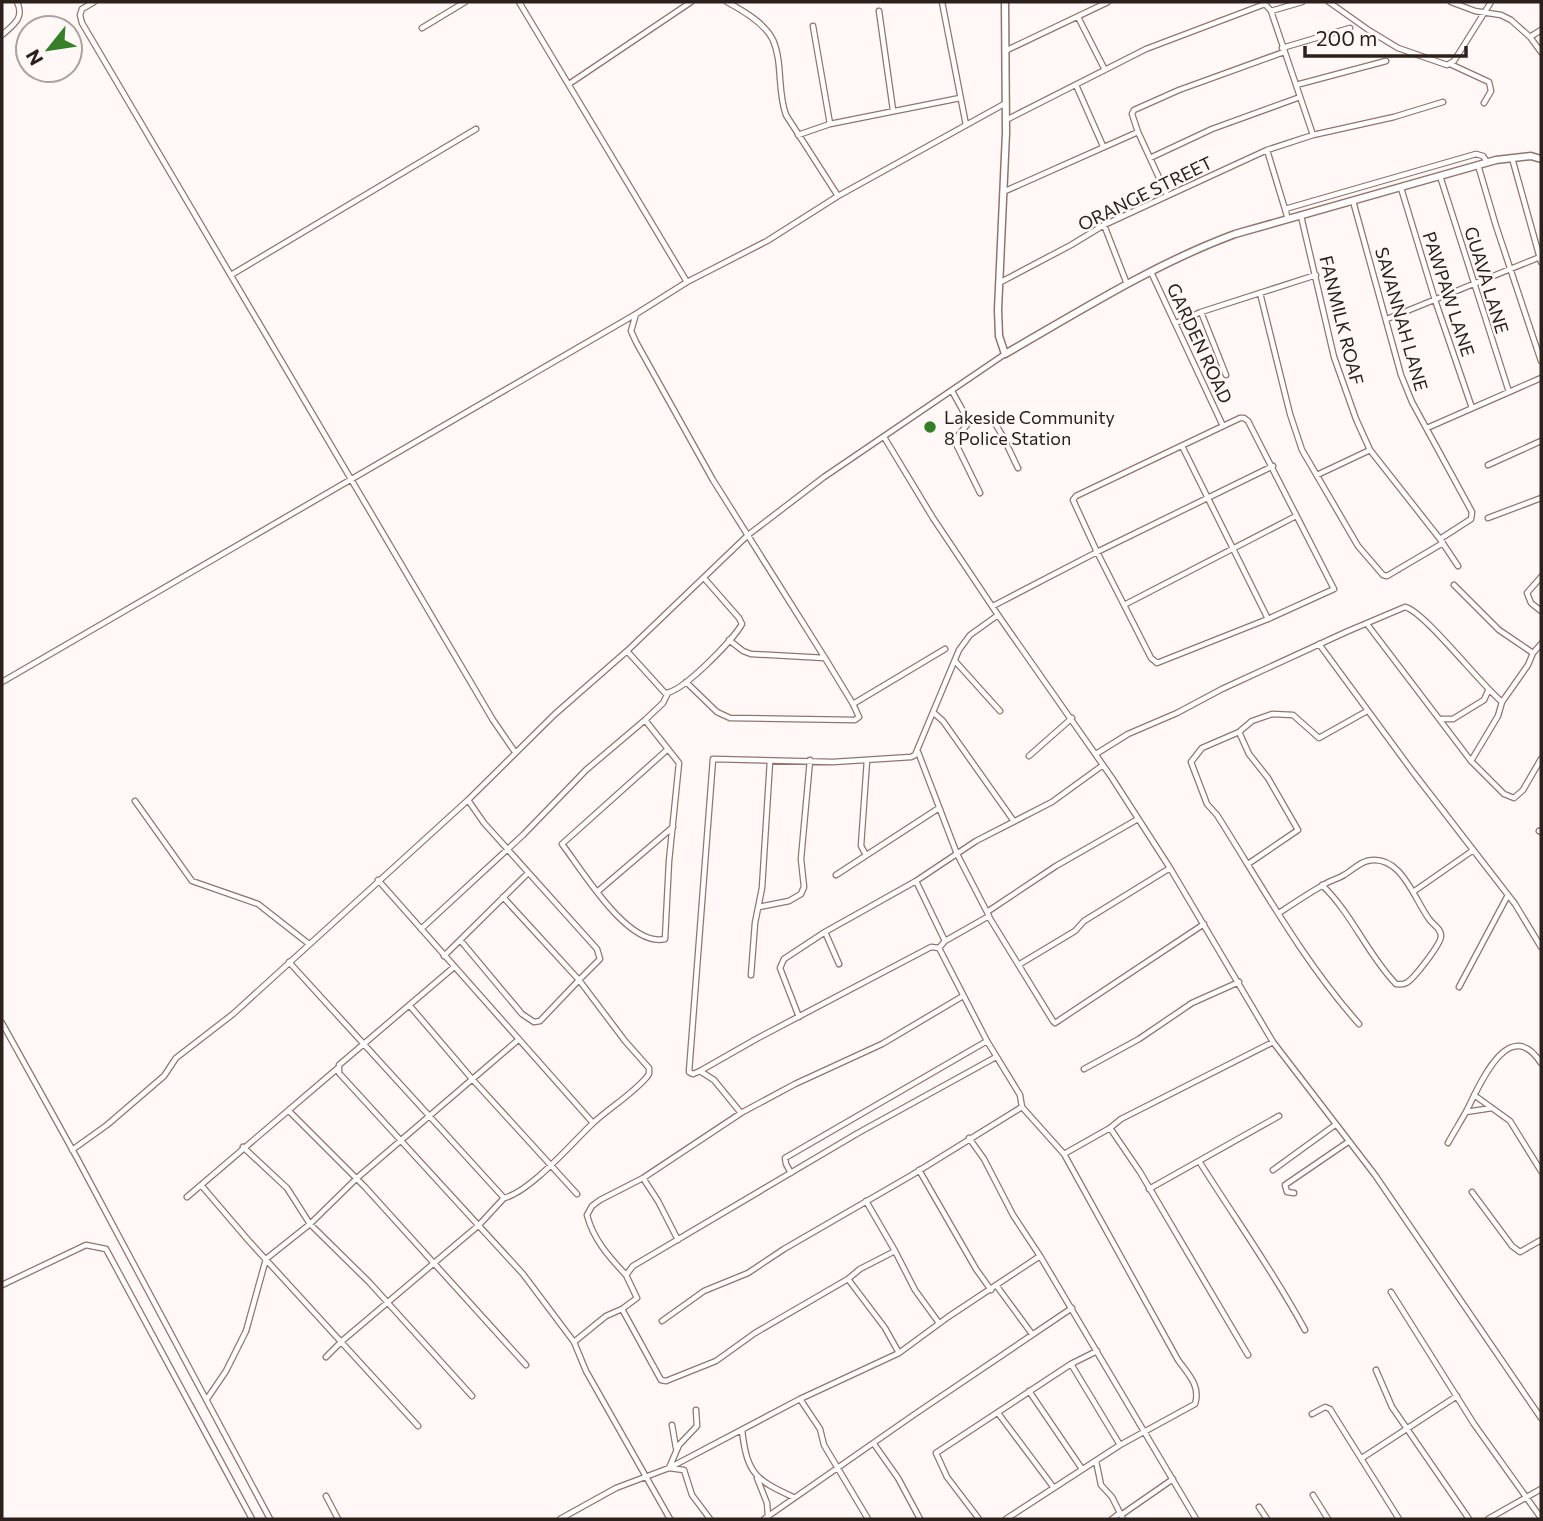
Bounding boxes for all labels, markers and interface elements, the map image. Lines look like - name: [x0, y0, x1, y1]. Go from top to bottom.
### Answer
- north arrow: [14, 14, 84, 84]
- scale bar: [1305, 14, 1466, 58]
- text: 200 m: [1316, 25, 1377, 50]
- text: N: [20, 46, 47, 70]
- street label: ORANGE STREET: [1074, 151, 1216, 235]
- street label: GUAVA LANE: [1460, 224, 1514, 336]
- street label: PAWPAW LANE: [1418, 229, 1480, 359]
- street label: SAVANNAH LANE: [1371, 245, 1433, 393]
- street label: FANMILK ROAF: [1315, 253, 1369, 387]
- street label: GARDEN ROAD: [1163, 279, 1237, 407]
- place label: Lakeside Community 8 Police Station: [944, 406, 1115, 449]
- marker: Lakeside Community 8 Police Station: [922, 419, 938, 435]

